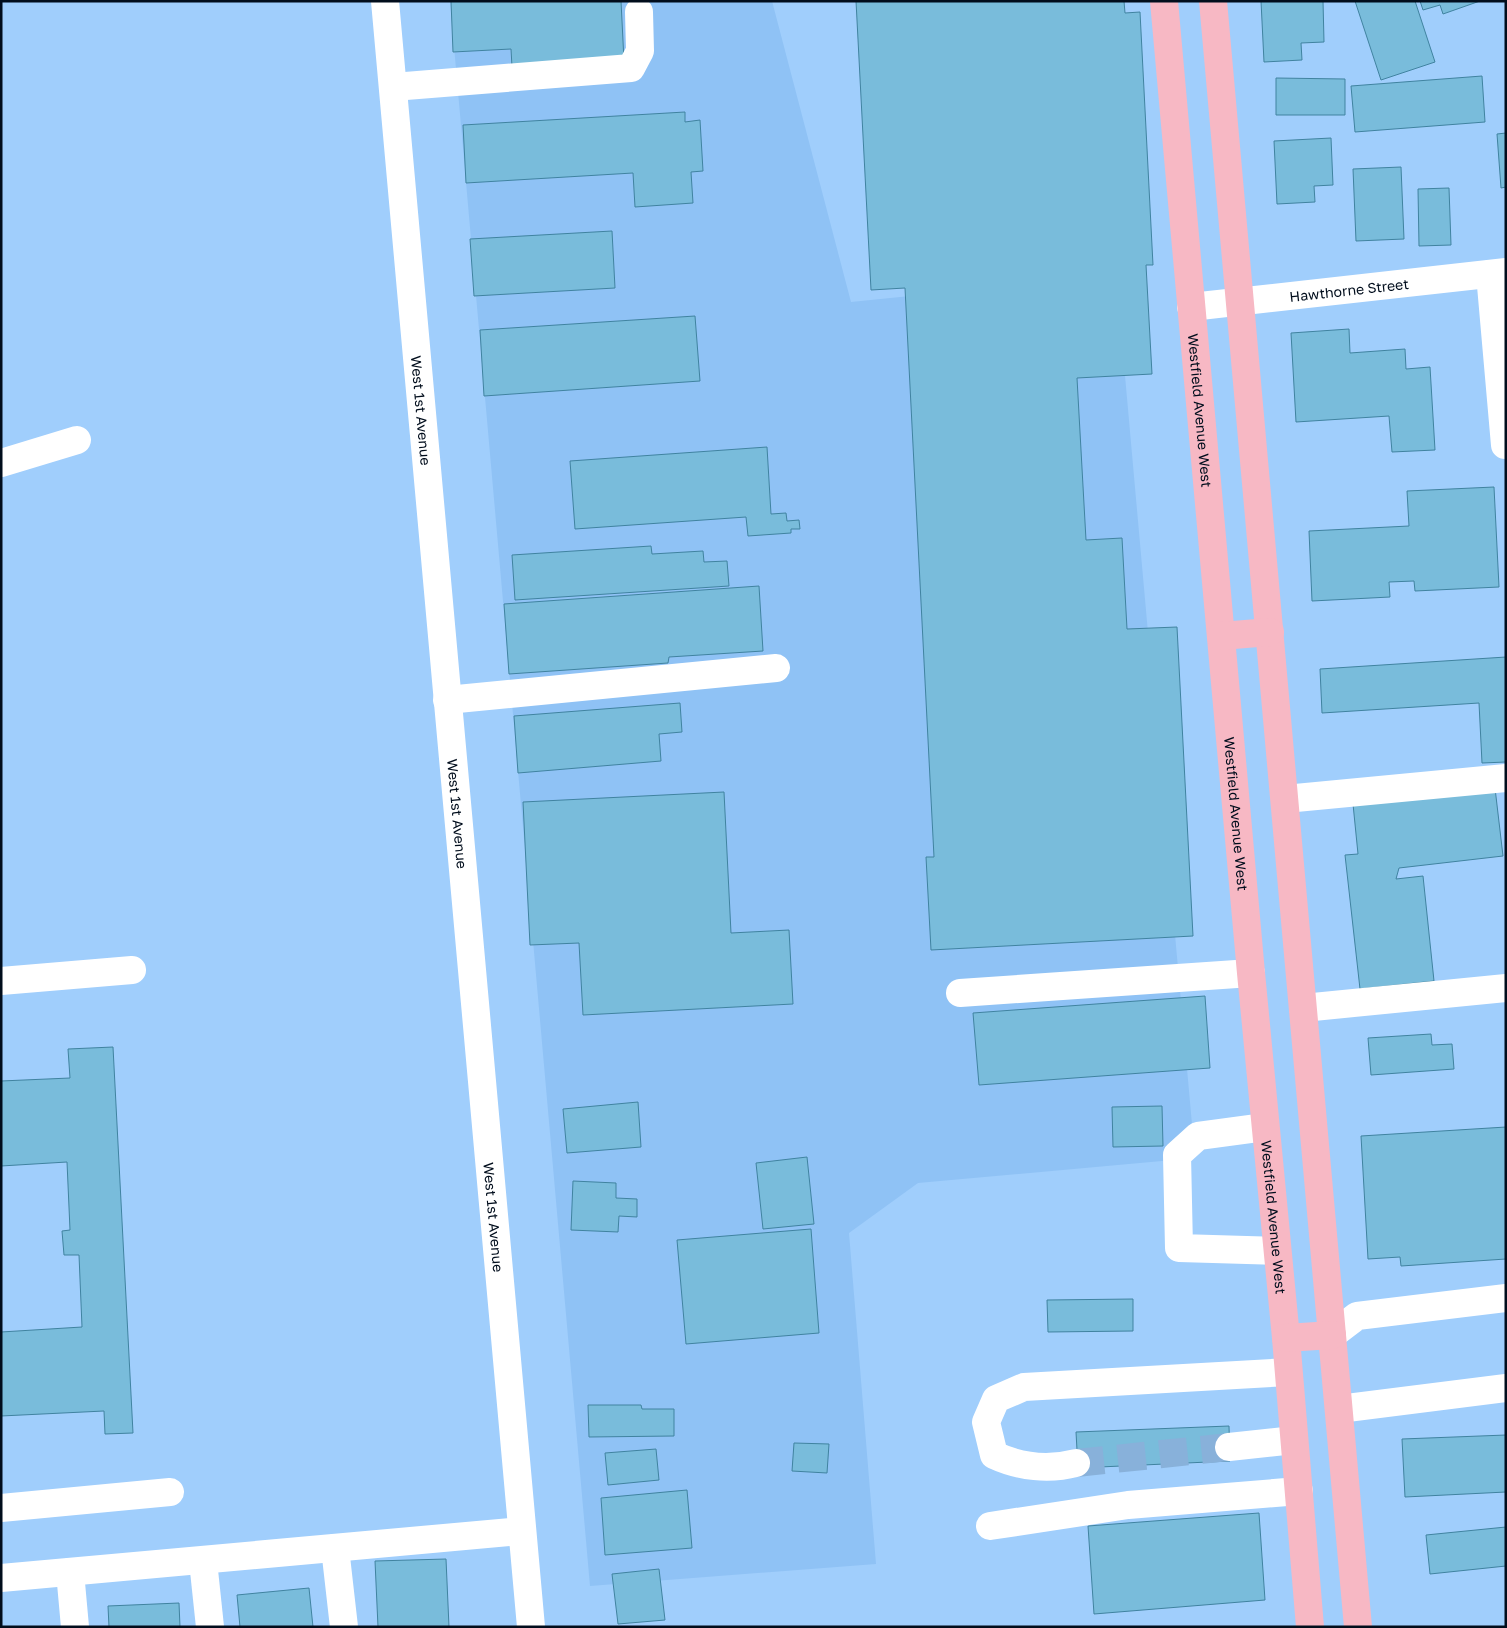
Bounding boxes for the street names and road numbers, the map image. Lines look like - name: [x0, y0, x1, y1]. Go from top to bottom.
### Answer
- street label: Hawthorne Street: [1289, 274, 1410, 305]
- street label: Westfield Avenue West: [1185, 333, 1216, 488]
- street label: West 1st Avenue: [408, 355, 435, 466]
- street label: Westfield Avenue West: [1221, 736, 1252, 891]
- street label: West 1st Avenue: [445, 758, 471, 869]
- street label: Westfield Avenue West: [1259, 1139, 1290, 1295]
- street label: West 1st Avenue: [481, 1161, 508, 1273]

